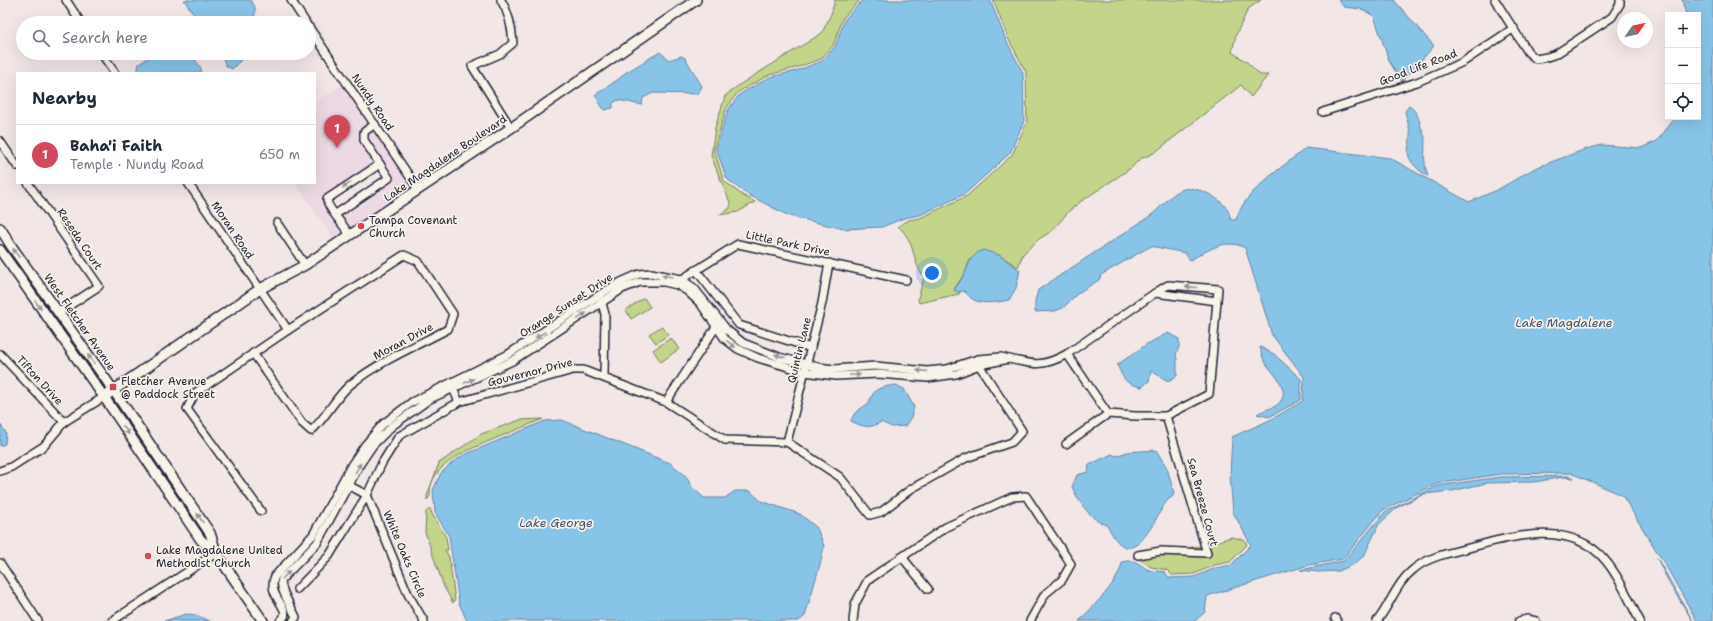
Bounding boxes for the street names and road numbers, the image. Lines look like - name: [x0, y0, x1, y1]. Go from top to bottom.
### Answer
- street label: Good Life Road: [1377, 46, 1459, 89]
- street label: Nundy Road: [348, 71, 397, 134]
- street label: Lake Magdalene Boulevard: [381, 112, 510, 205]
- street label: Moran Road: [208, 199, 257, 262]
- street label: Reseda Court: [53, 205, 106, 273]
- street label: Little Park Drive: [744, 227, 831, 260]
- street label: Orange Sunset Drive: [517, 270, 616, 341]
- street label: West Fletcher Avenue: [40, 271, 119, 374]
- street label: Quintin Lane: [784, 316, 815, 385]
- street label: Moran Drive: [371, 319, 436, 364]
- street label: Tifton Drive: [13, 353, 66, 408]
- street label: Gouvernor Drive: [486, 355, 574, 390]
- street label: Sea Breeze Court: [1183, 456, 1222, 548]
- street label: White Oaks Circle: [379, 508, 430, 600]

